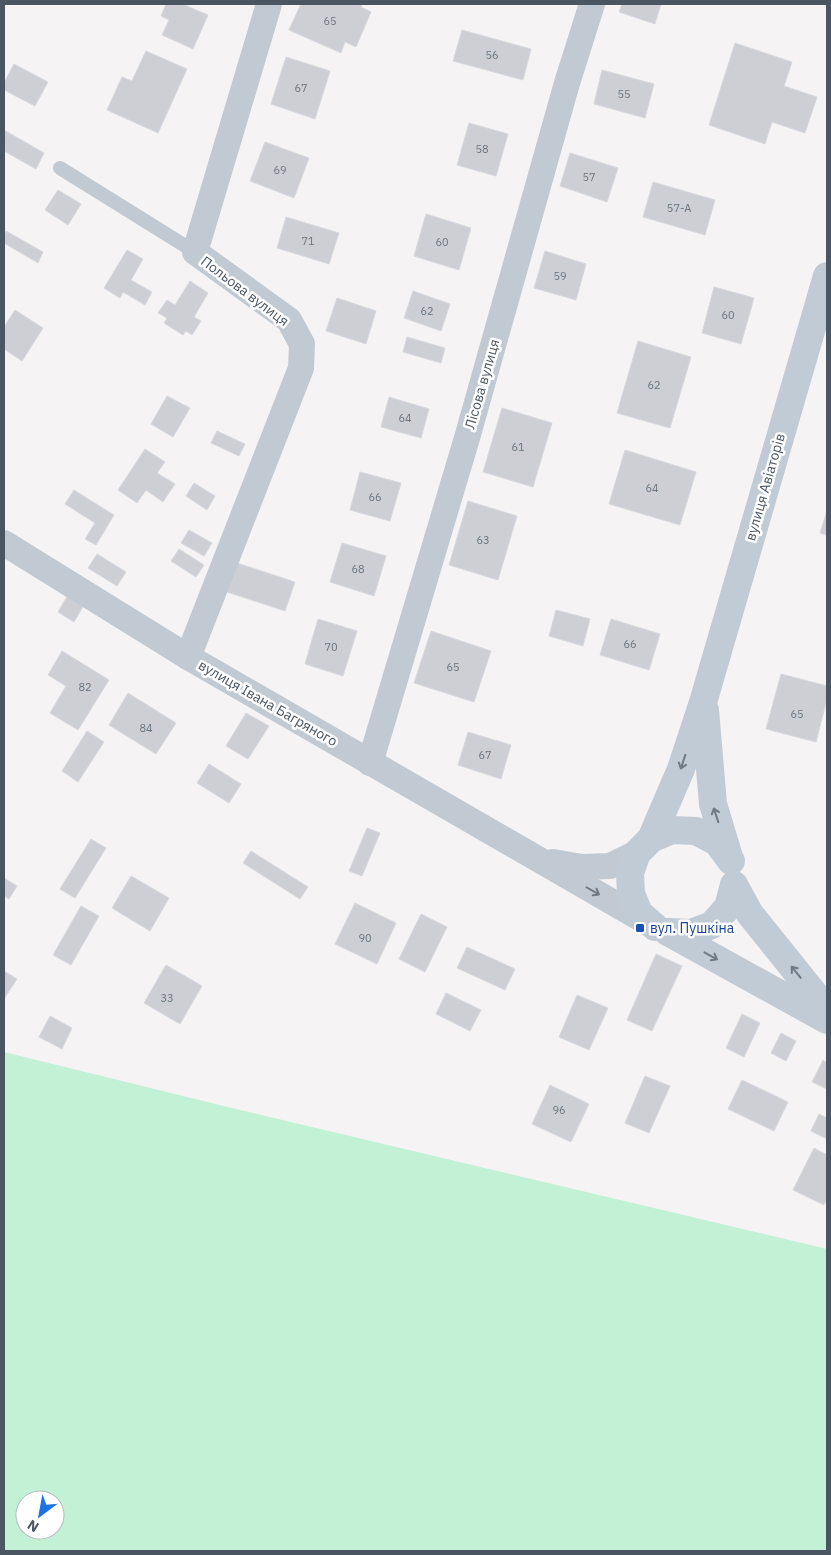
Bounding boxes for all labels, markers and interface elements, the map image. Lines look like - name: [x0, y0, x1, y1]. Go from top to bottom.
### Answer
- house number: 65: [323, 14, 337, 28]
- house number: 56: [485, 48, 499, 62]
- house number: 67: [294, 81, 308, 95]
- house number: 55: [617, 87, 631, 101]
- house number: 58: [475, 142, 489, 156]
- house number: 69: [273, 163, 287, 177]
- house number: 57: [582, 170, 596, 184]
- house number: 57-А: [667, 201, 691, 215]
- house number: 71: [301, 234, 315, 248]
- house number: 60: [435, 235, 449, 249]
- street label: Польова вулиця: [197, 252, 293, 330]
- house number: 59: [553, 269, 567, 283]
- house number: 62: [420, 304, 434, 318]
- house number: 60: [721, 308, 735, 322]
- street label: Лісова вулиця: [461, 337, 503, 431]
- house number: 62: [647, 378, 661, 392]
- house number: 64: [398, 411, 412, 425]
- street label: вулиця Авіаторів: [741, 431, 789, 543]
- house number: 61: [511, 440, 525, 454]
- house number: 64: [645, 481, 659, 495]
- house number: 66: [368, 490, 382, 504]
- house number: 63: [476, 533, 490, 547]
- house number: 68: [351, 562, 365, 576]
- house number: 66: [623, 637, 637, 651]
- house number: 70: [324, 640, 338, 654]
- street label: вулиця Івана Багряного: [195, 656, 341, 750]
- house number: 65: [446, 660, 460, 674]
- house number: 82: [78, 680, 92, 694]
- house number: 65: [790, 707, 804, 721]
- house number: 84: [139, 721, 153, 735]
- house number: 67: [478, 748, 492, 762]
- one-way arrow: [678, 754, 688, 770]
- one-way arrow: [711, 807, 720, 823]
- one-way arrow: [585, 886, 600, 896]
- place label: вул. Пушкіна: [650, 919, 735, 937]
- marker: вул. Пушкіна: [634, 922, 646, 934]
- house number: 90: [358, 931, 372, 945]
- one-way arrow: [703, 952, 718, 961]
- one-way arrow: [791, 966, 802, 979]
- house number: 33: [160, 991, 174, 1005]
- house number: 96: [552, 1103, 566, 1117]
- north arrow: [15, 1490, 65, 1540]
- text: N: [24, 1516, 42, 1536]

